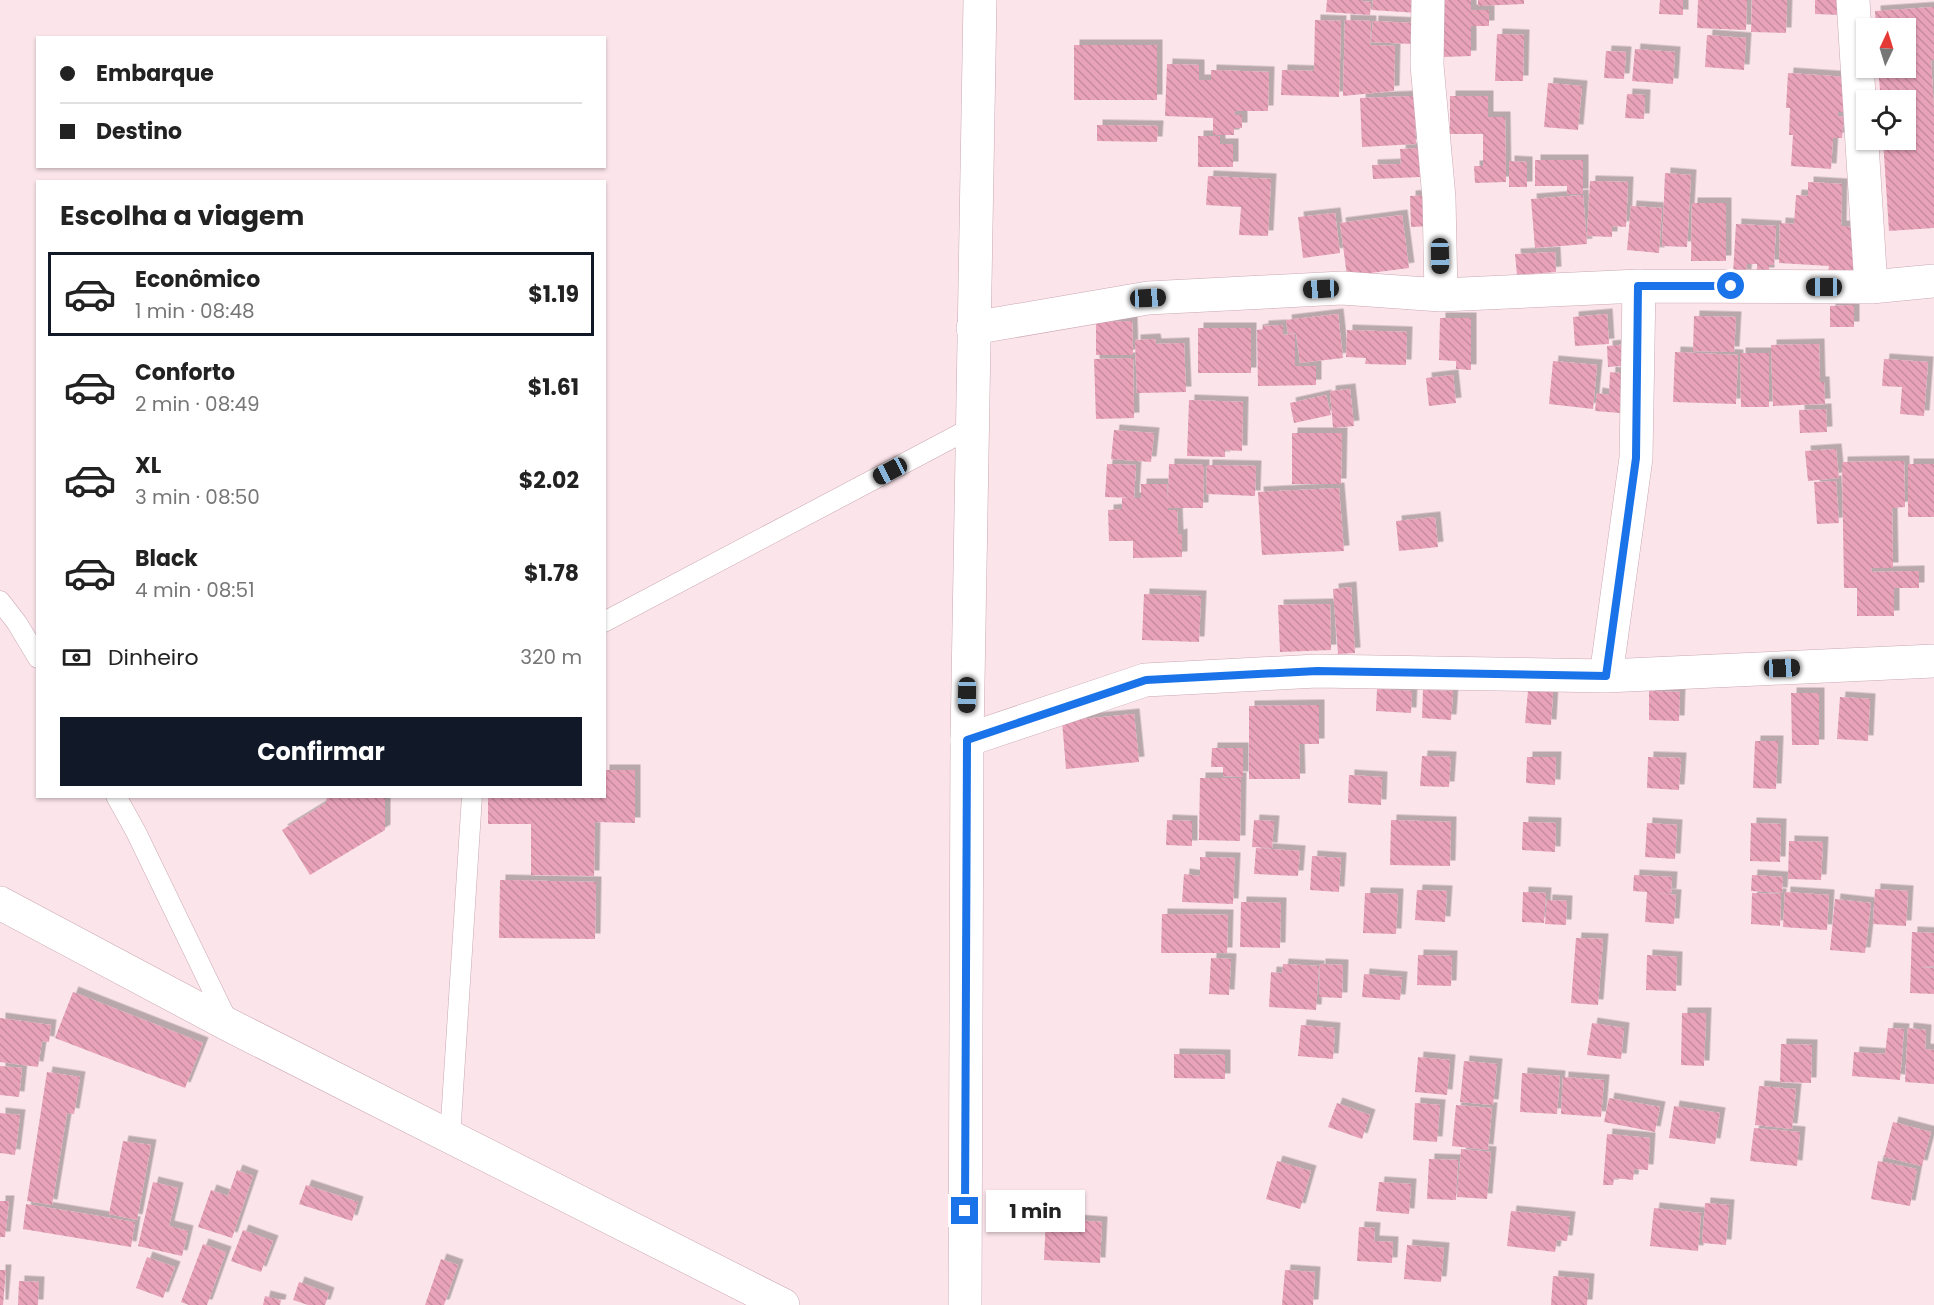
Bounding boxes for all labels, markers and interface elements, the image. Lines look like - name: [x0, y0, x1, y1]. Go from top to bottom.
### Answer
- north arrow: [1856, 18, 1916, 78]
- map controls: [1856, 18, 1916, 150]
- text: Embarque: [96, 58, 214, 89]
- button: locate: [1856, 90, 1916, 150]
- text: Destino: [96, 116, 182, 147]
- text: Escolha a viagem: [60, 197, 304, 234]
- car: [1431, 238, 1449, 274]
- text: Econômico: [135, 264, 260, 295]
- icon: car: [63, 267, 117, 321]
- route start: [1717, 272, 1744, 299]
- car: [1806, 278, 1842, 296]
- text: $1.19: [528, 279, 579, 310]
- car: [1303, 279, 1339, 299]
- car: [1130, 288, 1166, 308]
- text: 1 min · 08:48: [135, 297, 255, 325]
- text: Conforto: [135, 357, 235, 388]
- icon: car: [63, 360, 117, 414]
- text: $1.61: [528, 372, 579, 403]
- text: 2 min · 08:49: [135, 390, 260, 418]
- text: XL: [135, 450, 161, 481]
- icon: car: [63, 453, 117, 507]
- car: [870, 455, 910, 487]
- text: $2.02: [519, 465, 579, 496]
- text: 3 min · 08:50: [135, 483, 260, 511]
- text: Black: [135, 543, 198, 574]
- icon: car: [63, 546, 117, 600]
- text: $1.78: [524, 558, 579, 589]
- text: 4 min · 08:51: [135, 576, 255, 604]
- icon: cash: [60, 641, 93, 674]
- text: Dinheiro: [108, 642, 198, 673]
- text: 320 m: [520, 643, 582, 671]
- car: [1764, 658, 1800, 678]
- car: [958, 677, 976, 713]
- button: Confirmar: [60, 717, 582, 786]
- callout: 1 min: [986, 1190, 1085, 1232]
- route end: [951, 1197, 978, 1224]
- text: 1 min: [1009, 1197, 1062, 1225]

